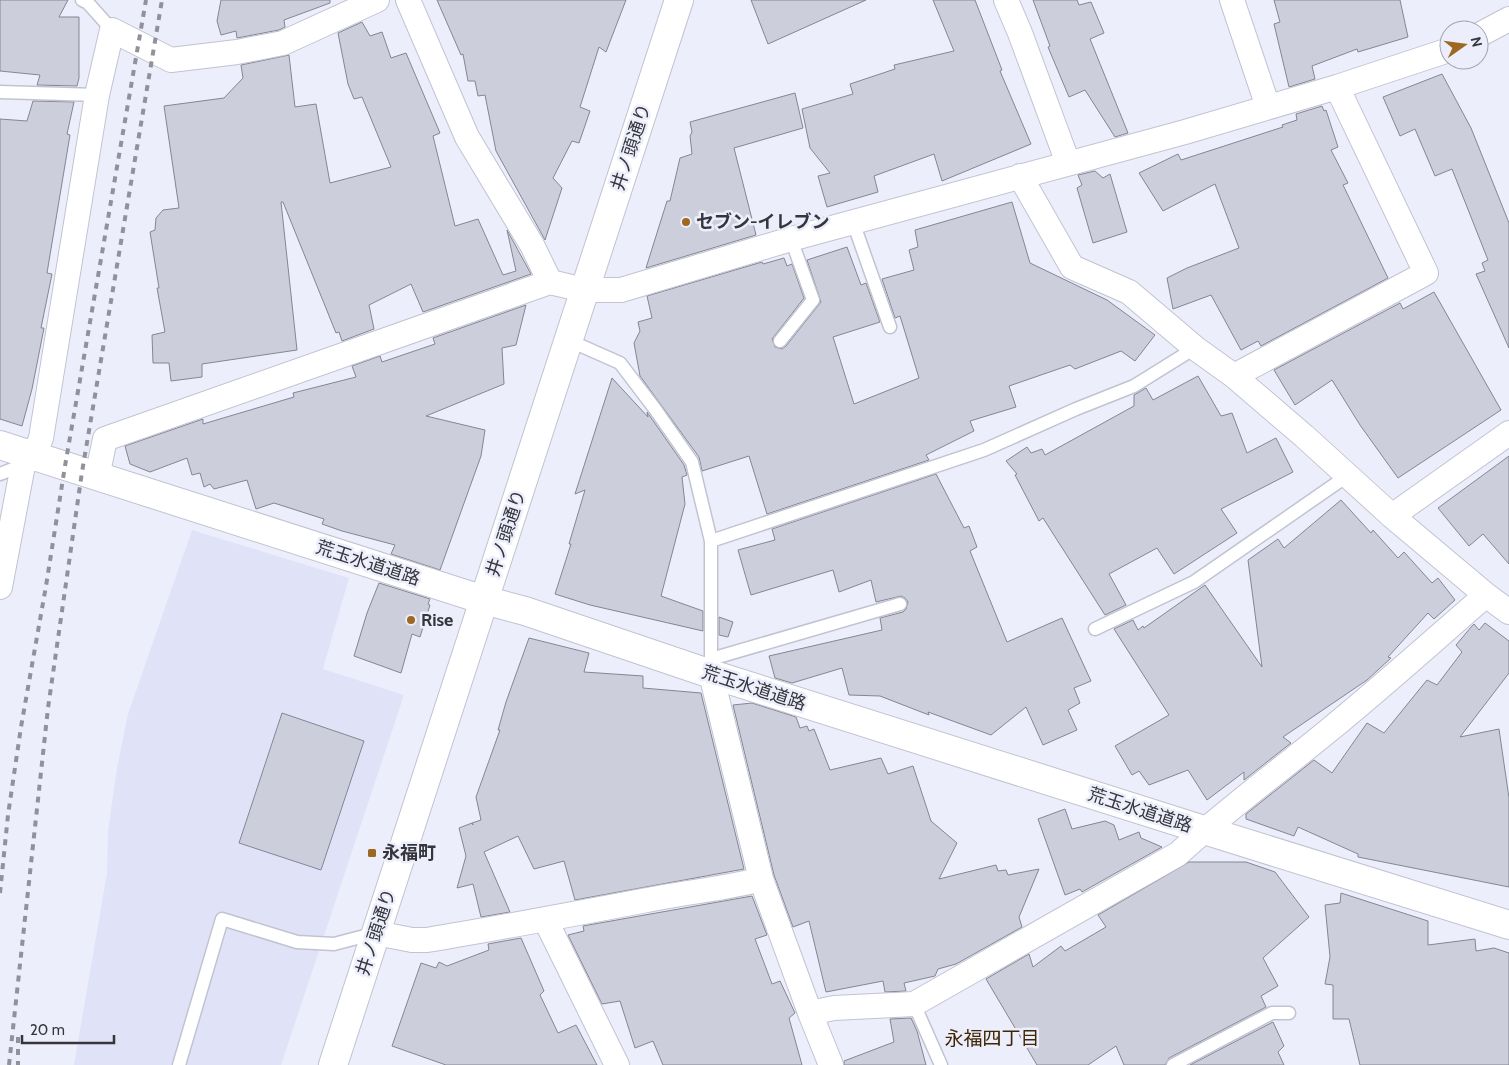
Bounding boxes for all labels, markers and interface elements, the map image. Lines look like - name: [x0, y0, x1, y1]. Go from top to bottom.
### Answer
- north arrow: [1439, 20, 1489, 70]
- text: N: [1467, 35, 1487, 49]
- street label: 井ノ頭通り: [607, 101, 655, 193]
- place label: セブン-イレブン: [696, 211, 830, 233]
- marker: セブン-イレブン: [680, 216, 692, 228]
- street label: 井ノ頭通り: [482, 487, 530, 579]
- street label: 荒玉水道道路: [313, 536, 423, 590]
- place label: Rise: [421, 609, 453, 631]
- marker: Rise: [405, 614, 417, 626]
- street label: 荒玉水道道路: [699, 661, 809, 715]
- street label: 荒玉水道道路: [1085, 783, 1195, 837]
- place label: 永福町: [382, 842, 436, 864]
- marker: 永福町: [366, 847, 378, 859]
- street label: 井ノ頭通り: [352, 886, 400, 978]
- scale bar: [22, 1012, 115, 1044]
- text: 20 m: [30, 1021, 65, 1039]
- district label: 永福四丁目: [944, 1027, 1040, 1050]

